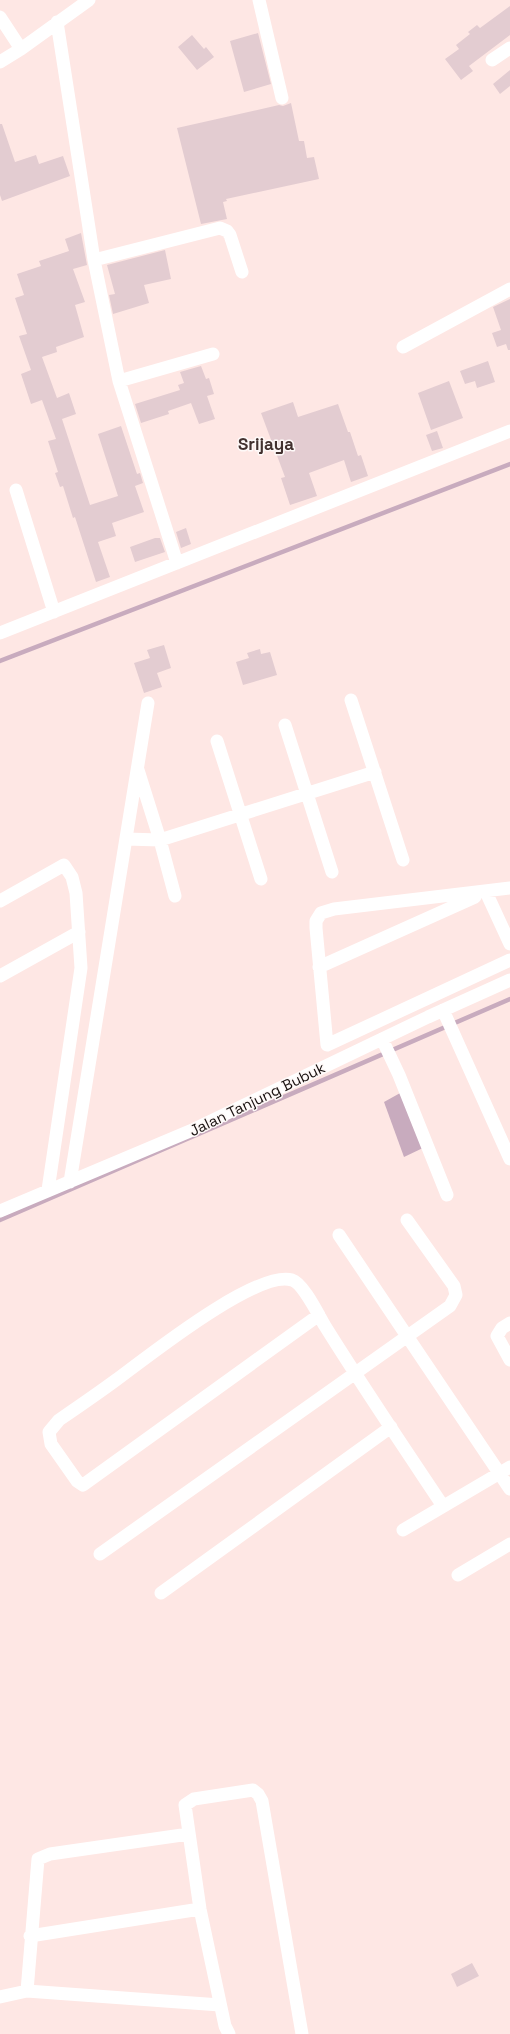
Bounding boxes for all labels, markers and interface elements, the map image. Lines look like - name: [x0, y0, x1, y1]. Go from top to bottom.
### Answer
- district label: Srijaya: [238, 433, 294, 455]
- street label: Jalan Tanjung Bubuk: [186, 1058, 328, 1140]

